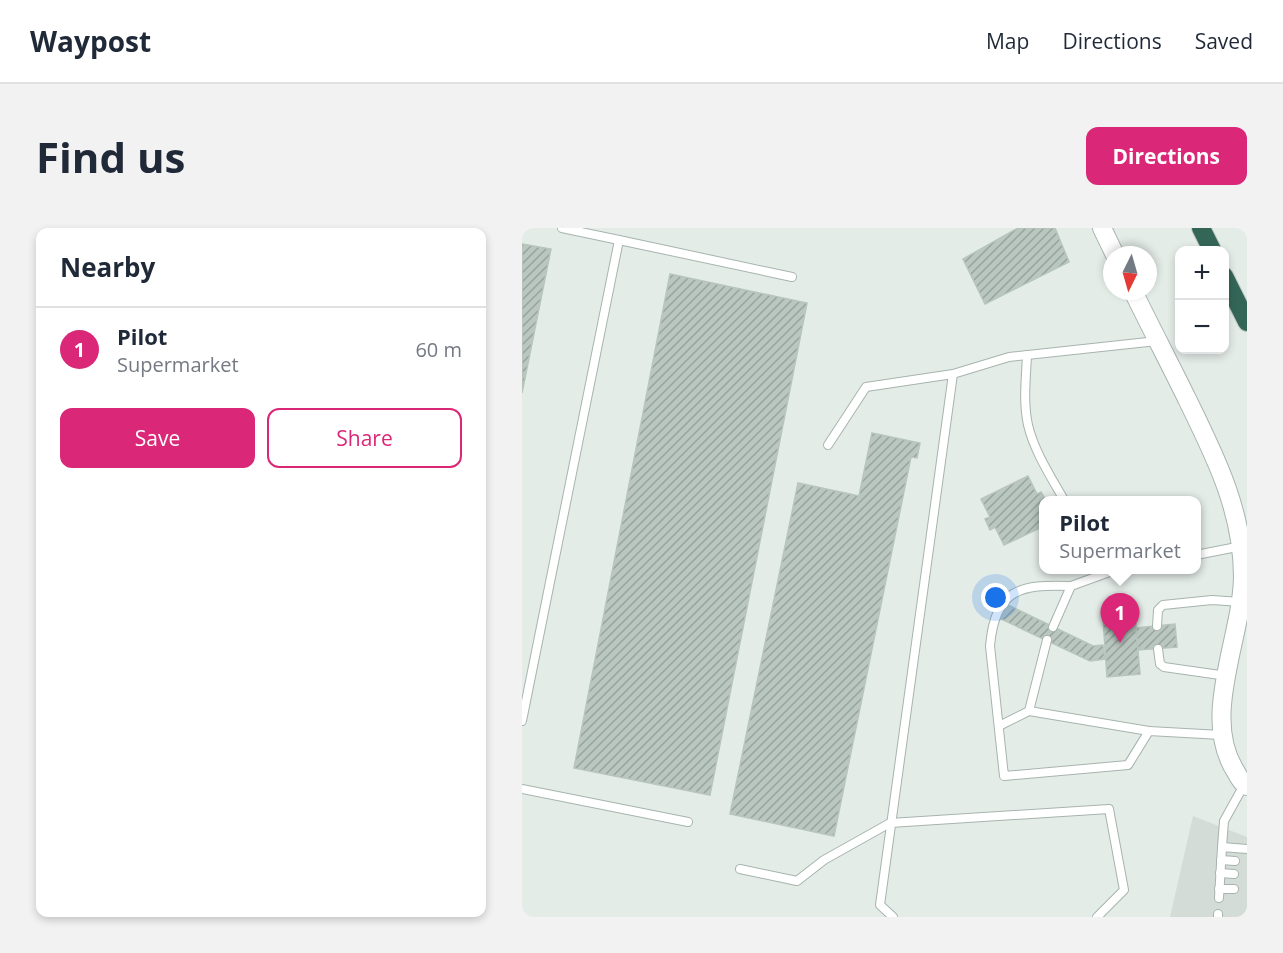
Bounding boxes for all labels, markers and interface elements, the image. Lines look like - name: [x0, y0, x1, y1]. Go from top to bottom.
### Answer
- text: Waypost: [30, 22, 151, 60]
- text: Map: [986, 27, 1029, 55]
- text: Directions: [1062, 27, 1162, 55]
- text: Saved: [1195, 27, 1253, 55]
- button: Directions: [1086, 127, 1247, 185]
- text: Find us: [36, 128, 185, 185]
- north arrow: [1103, 246, 1157, 300]
- map controls: [1175, 246, 1229, 354]
- button: +: [1175, 246, 1229, 300]
- text: Nearby: [60, 249, 155, 285]
- button: −: [1175, 300, 1229, 354]
- text: Pilot: [117, 321, 167, 351]
- text: 1: [74, 336, 85, 363]
- text: 60 m: [415, 336, 462, 363]
- text: Supermarket: [117, 351, 239, 378]
- button: Save: [60, 408, 255, 468]
- button: Share: [267, 408, 462, 468]
- popup: [1039, 496, 1201, 574]
- text: Pilot: [1059, 507, 1110, 537]
- text: Supermarket: [1059, 537, 1181, 564]
- your location: [981, 583, 1010, 612]
- pin: 1: [1100, 594, 1140, 643]

